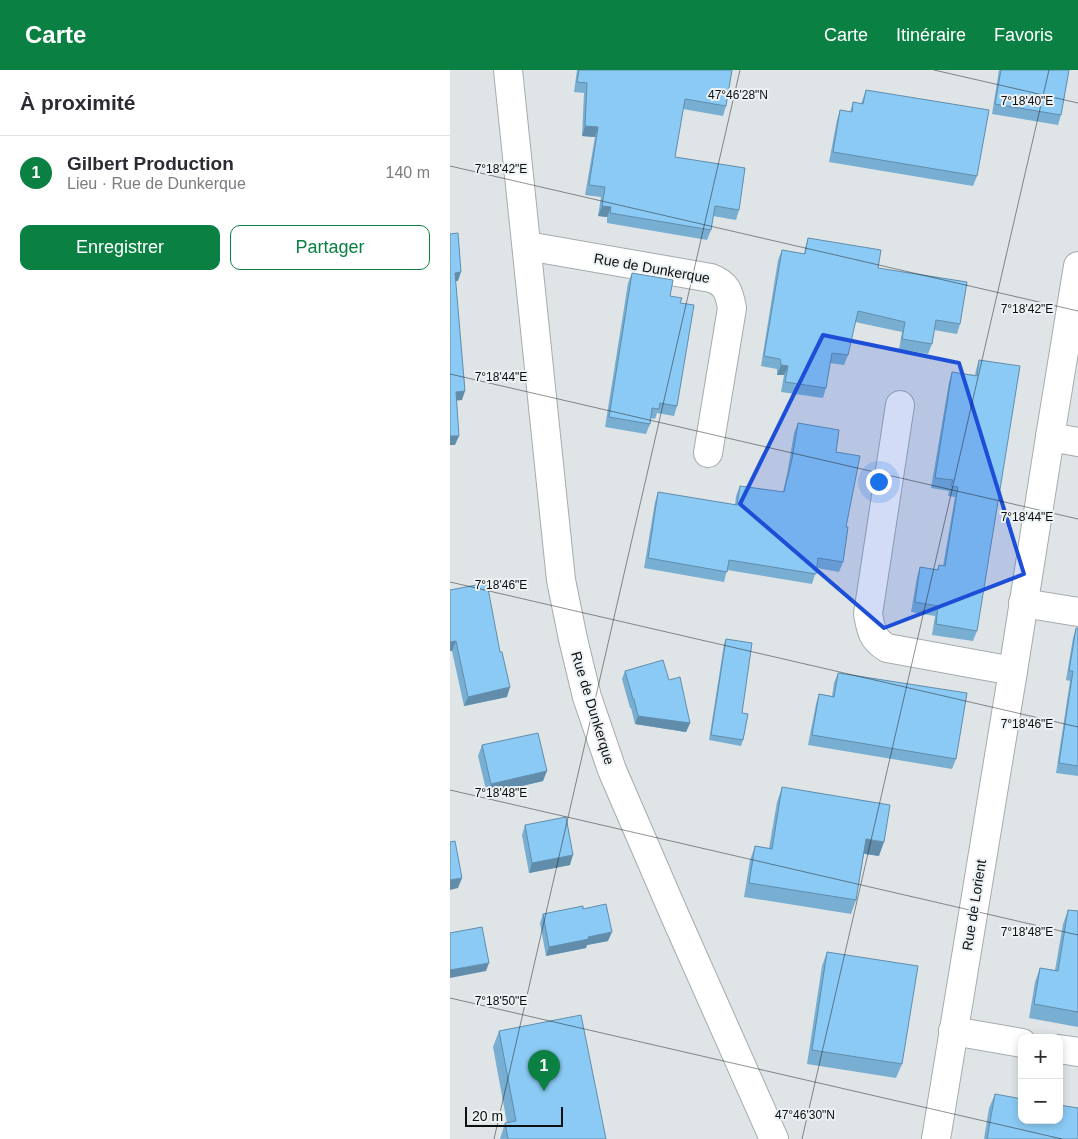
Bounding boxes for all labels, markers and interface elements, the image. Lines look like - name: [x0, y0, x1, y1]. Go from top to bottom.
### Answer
- text: Carte: [25, 21, 86, 48]
- text: Carte: [824, 25, 868, 45]
- text: Itinéraire: [896, 25, 966, 45]
- text: Favoris: [994, 25, 1053, 45]
- text: 47°46'28"N: [708, 88, 768, 102]
- text: À proximité: [20, 91, 136, 114]
- text: 7°18'40"E: [1001, 94, 1053, 108]
- text: Gilbert Production: [67, 153, 234, 174]
- text: 7°18'42"E: [475, 162, 527, 176]
- text: 1: [32, 164, 40, 181]
- text: 140 m: [386, 164, 430, 181]
- text: Lieu · Rue de Dunkerque: [67, 175, 246, 192]
- button: Enregistrer: [20, 225, 220, 270]
- button: Partager: [230, 225, 430, 270]
- street label: Rue de Dunkerque: [593, 250, 711, 286]
- text: 7°18'42"E: [1001, 302, 1053, 316]
- text: 7°18'44"E: [475, 370, 527, 384]
- your location: [866, 469, 892, 495]
- text: 7°18'44"E: [1001, 510, 1053, 524]
- text: 7°18'46"E: [475, 578, 527, 592]
- street label: Rue de Dunkerque: [568, 649, 618, 767]
- text: 7°18'46"E: [1001, 717, 1053, 731]
- text: 7°18'48"E: [475, 786, 527, 800]
- street label: Rue de Lorient: [959, 858, 989, 952]
- text: 7°18'48"E: [1001, 925, 1053, 939]
- text: 7°18'50"E: [475, 994, 527, 1008]
- map controls: [1018, 1034, 1063, 1124]
- button: +: [1018, 1034, 1063, 1079]
- pin: 1: [528, 1050, 560, 1091]
- button: −: [1018, 1079, 1063, 1124]
- scale bar: [465, 1104, 562, 1127]
- text: 20 m: [472, 1108, 503, 1124]
- text: 47°46'30"N: [775, 1108, 835, 1122]

